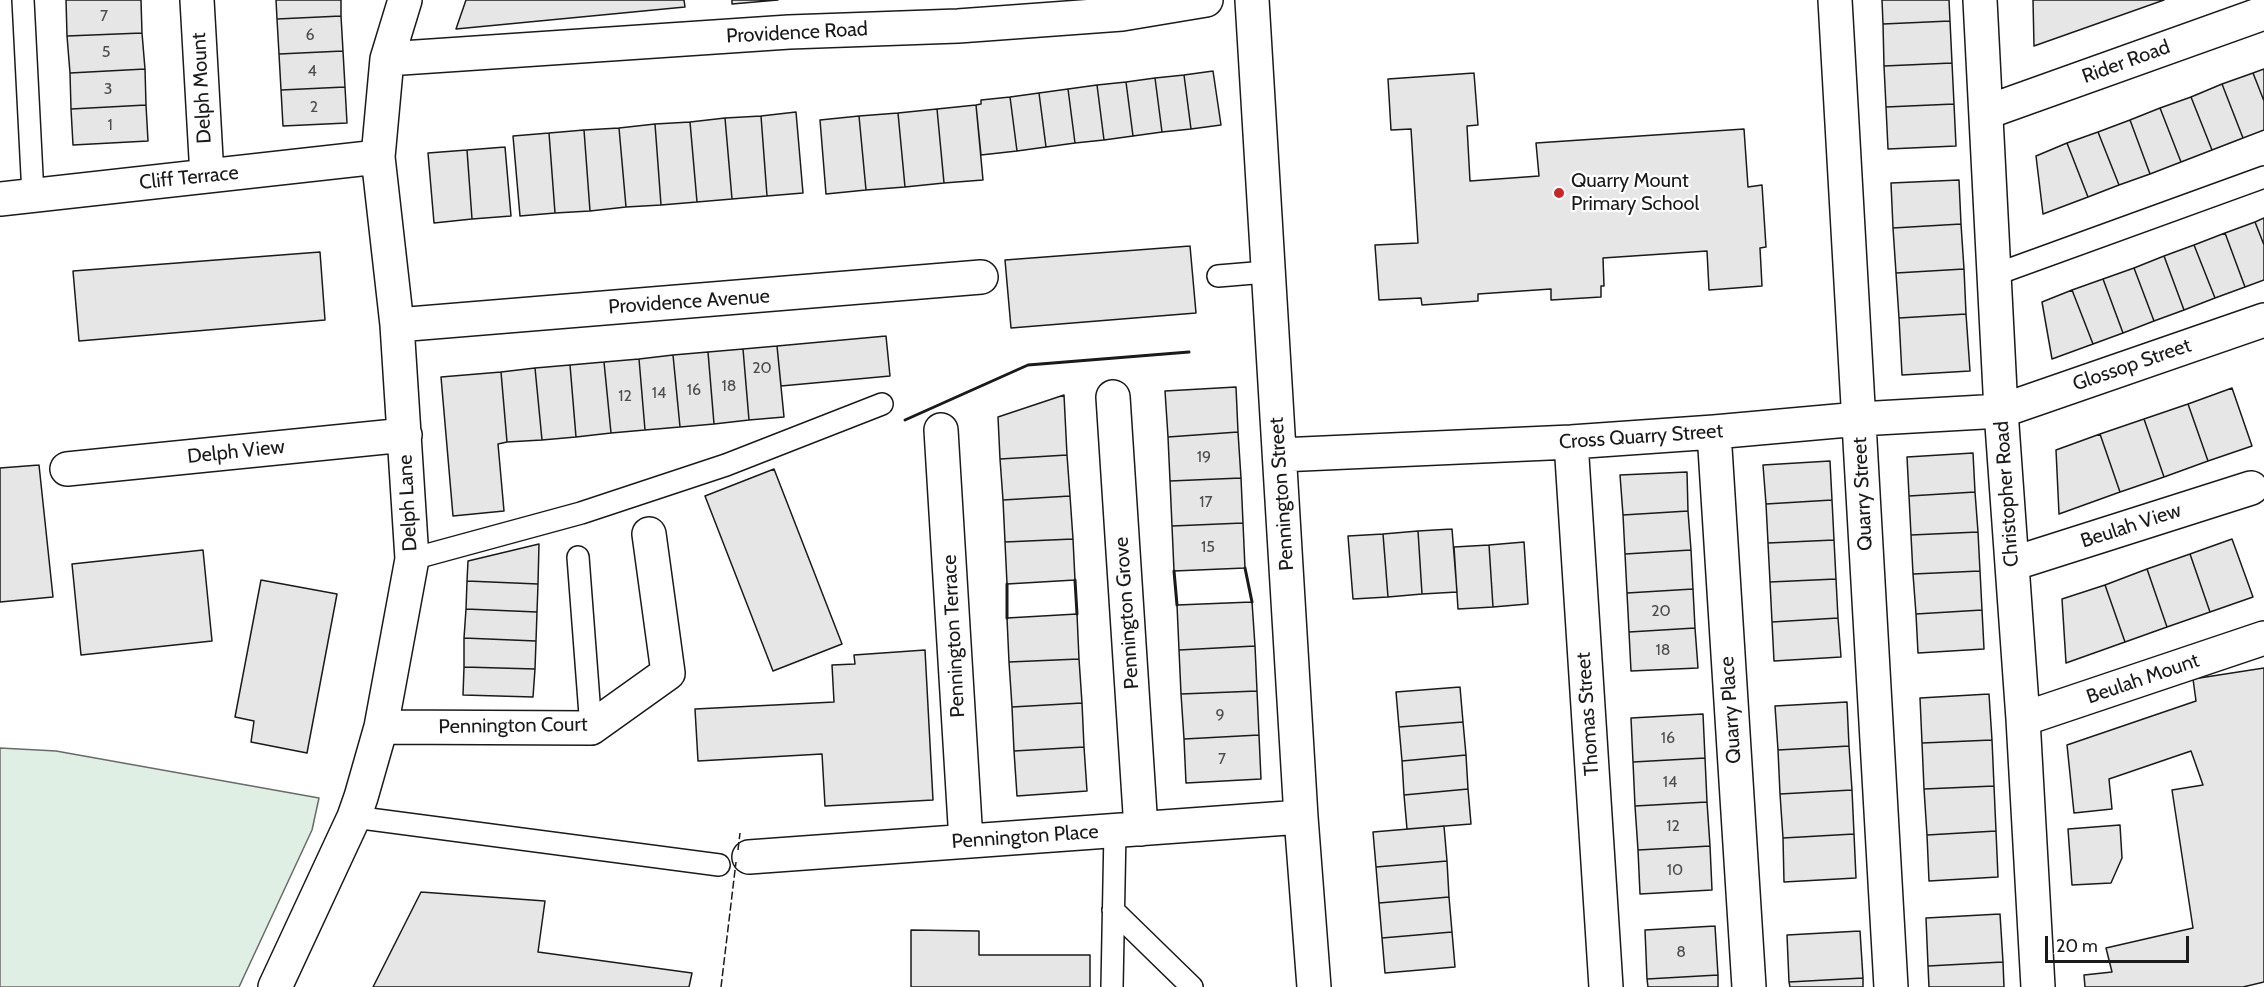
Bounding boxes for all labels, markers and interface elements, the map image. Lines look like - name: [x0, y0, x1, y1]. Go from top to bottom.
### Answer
- house number: 7: [100, 6, 108, 26]
- street label: Providence Road: [726, 17, 868, 49]
- house number: 6: [305, 25, 315, 45]
- street label: Delph Mount: [187, 32, 217, 144]
- street label: Rider Road: [2079, 35, 2173, 89]
- house number: 5: [102, 42, 110, 62]
- house number: 4: [307, 61, 317, 81]
- house number: 3: [104, 79, 112, 99]
- house number: 2: [310, 97, 318, 117]
- house number: 1: [107, 115, 113, 135]
- street label: Cliff Terrace: [138, 161, 240, 195]
- place label: Quarry Mount Primary School: [1571, 169, 1699, 216]
- marker: Quarry Mount Primary School: [1552, 186, 1566, 200]
- street label: Providence Avenue: [607, 284, 771, 320]
- street label: Glossop Street: [2070, 334, 2194, 396]
- house number: 20: [752, 358, 772, 378]
- house number: 18: [722, 376, 736, 396]
- house number: 16: [687, 380, 701, 400]
- house number: 14: [652, 383, 666, 403]
- house number: 12: [618, 386, 632, 406]
- street label: Pennington Street: [1265, 416, 1299, 572]
- street label: Cross Quarry Street: [1558, 419, 1724, 455]
- street label: Christopher Road: [1990, 420, 2024, 568]
- street label: Delph View: [186, 435, 286, 469]
- street label: Quarry Street: [1848, 436, 1878, 552]
- house number: 19: [1197, 447, 1211, 467]
- street label: Delph Lane: [393, 454, 423, 552]
- house number: 17: [1199, 492, 1213, 512]
- street label: Beulah View: [2078, 498, 2184, 554]
- street label: Pennington Grove: [1110, 536, 1144, 690]
- house number: 15: [1201, 537, 1215, 557]
- street label: Pennington Terrace: [938, 554, 970, 718]
- house number: 20: [1651, 601, 1671, 621]
- house number: 18: [1656, 640, 1670, 660]
- street label: Beulah Mount: [2084, 649, 2202, 709]
- street label: Thomas Street: [1572, 651, 1604, 777]
- street label: Quarry Place: [1715, 656, 1747, 764]
- house number: 9: [1215, 705, 1225, 725]
- street label: Pennington Court: [438, 713, 588, 739]
- house number: 16: [1661, 728, 1675, 748]
- house number: 7: [1218, 749, 1226, 769]
- house number: 14: [1663, 772, 1677, 792]
- house number: 12: [1666, 816, 1680, 836]
- street label: Pennington Place: [951, 820, 1099, 854]
- house number: 10: [1667, 860, 1683, 880]
- scale bar: [2048, 924, 2192, 962]
- text: 20 m: [2056, 935, 2098, 957]
- house number: 8: [1676, 942, 1686, 962]

